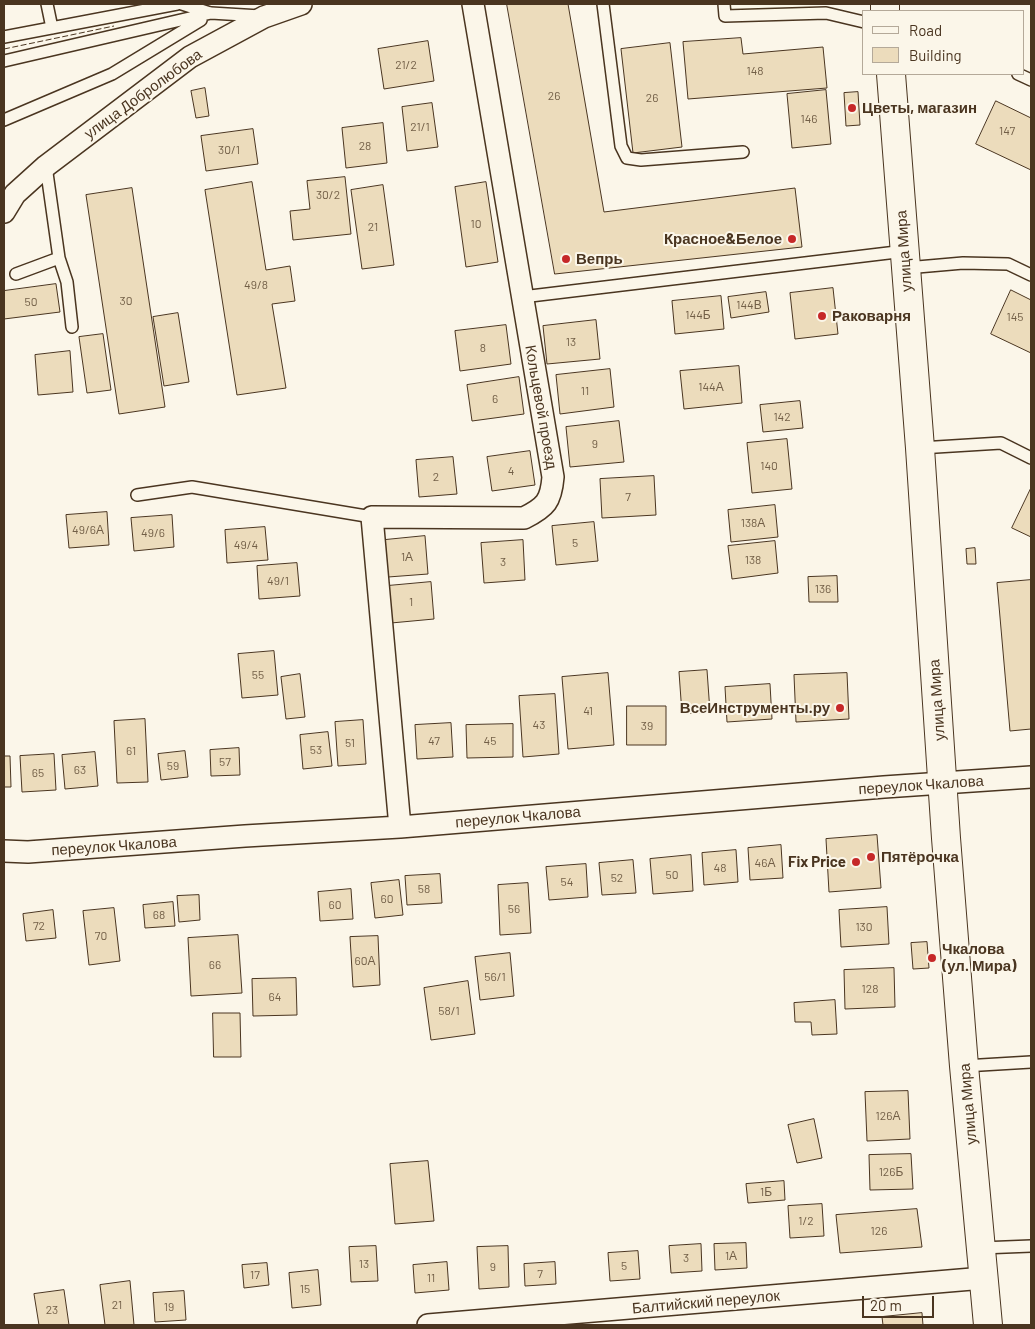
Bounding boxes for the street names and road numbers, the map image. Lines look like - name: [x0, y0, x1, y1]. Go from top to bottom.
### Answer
- street label: улица Добролюбова: [81, 45, 205, 143]
- street label: улица Мира: [892, 210, 916, 292]
- street label: Кольцевой проезд: [521, 344, 561, 470]
- street label: улица Мира: [925, 659, 949, 741]
- street label: переулок Чкалова: [858, 772, 984, 798]
- street label: переулок Чкалова: [455, 803, 581, 831]
- street label: переулок Чкалова: [51, 833, 177, 859]
- street label: улица Мира: [955, 1062, 981, 1146]
- street label: Балтийский переулок: [631, 1287, 781, 1317]

